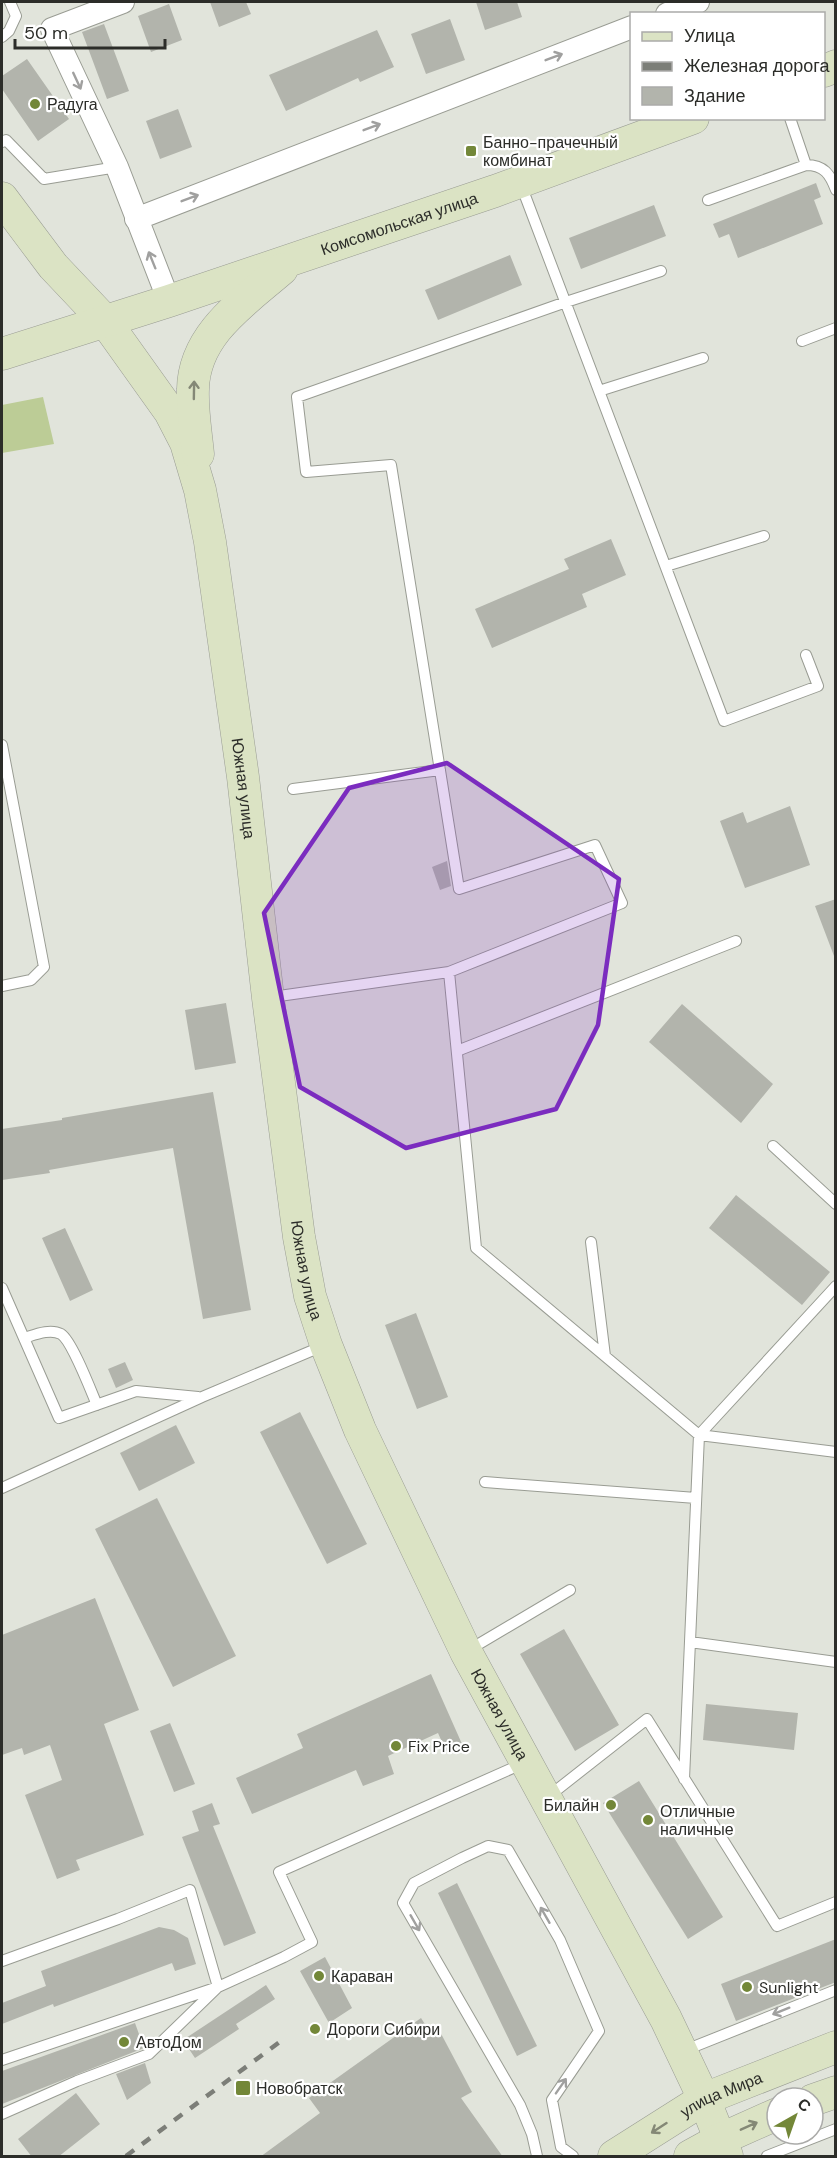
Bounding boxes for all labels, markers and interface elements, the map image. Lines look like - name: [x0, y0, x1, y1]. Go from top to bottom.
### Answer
- scale bar: [15, 12, 165, 50]
- legend: [630, 12, 825, 120]
- text: 50 m: [24, 21, 68, 45]
- text: Улица: [684, 24, 736, 48]
- one-way arrow: [544, 51, 563, 62]
- text: Железная дорога: [684, 54, 830, 78]
- one-way arrow: [71, 72, 83, 90]
- text: Здание: [684, 84, 745, 108]
- place label: Радуга: [47, 94, 98, 115]
- marker: Радуга: [28, 97, 42, 111]
- one-way arrow: [362, 121, 381, 132]
- place label: Банно-прачечный комбинат: [483, 132, 618, 171]
- marker: Банно-прачечный комбинат: [464, 144, 478, 158]
- street label: Комсомольская улица: [318, 188, 481, 260]
- one-way arrow: [181, 191, 199, 202]
- one-way arrow: [146, 251, 157, 270]
- one-way arrow: [188, 381, 199, 400]
- street label: Южная улица: [227, 736, 260, 840]
- street label: Южная улица: [286, 1219, 327, 1323]
- street label: Южная улица: [466, 1665, 533, 1764]
- place label: Fix Price: [408, 1736, 470, 1757]
- marker: Fix Price: [389, 1739, 403, 1753]
- place label: Билайн: [544, 1795, 599, 1816]
- marker: Билайн: [604, 1798, 618, 1812]
- place label: Отличные наличные: [660, 1801, 735, 1840]
- marker: Отличные наличные: [641, 1813, 655, 1827]
- one-way arrow: [539, 1907, 551, 1924]
- one-way arrow: [409, 1914, 421, 1931]
- place label: Караван: [331, 1966, 393, 1987]
- marker: Караван: [312, 1969, 326, 1983]
- place label: Sunlight: [759, 1977, 818, 1998]
- marker: Sunlight: [740, 1980, 754, 1994]
- one-way arrow: [772, 2007, 791, 2018]
- place label: Дороги Сибири: [327, 2019, 440, 2040]
- marker: Дороги Сибири: [308, 2022, 322, 2036]
- place label: АвтоДом: [136, 2032, 202, 2053]
- marker: АвтоДом: [117, 2035, 131, 2049]
- street label: улица Мира: [676, 2067, 765, 2123]
- place label: Новобратск: [256, 2078, 343, 2099]
- marker: Новобратск: [234, 2079, 252, 2097]
- one-way arrow: [555, 2079, 567, 2095]
- north arrow: [765, 2086, 825, 2146]
- text: С: [793, 2093, 816, 2117]
- one-way arrow: [739, 2120, 757, 2131]
- one-way arrow: [651, 2122, 668, 2134]

